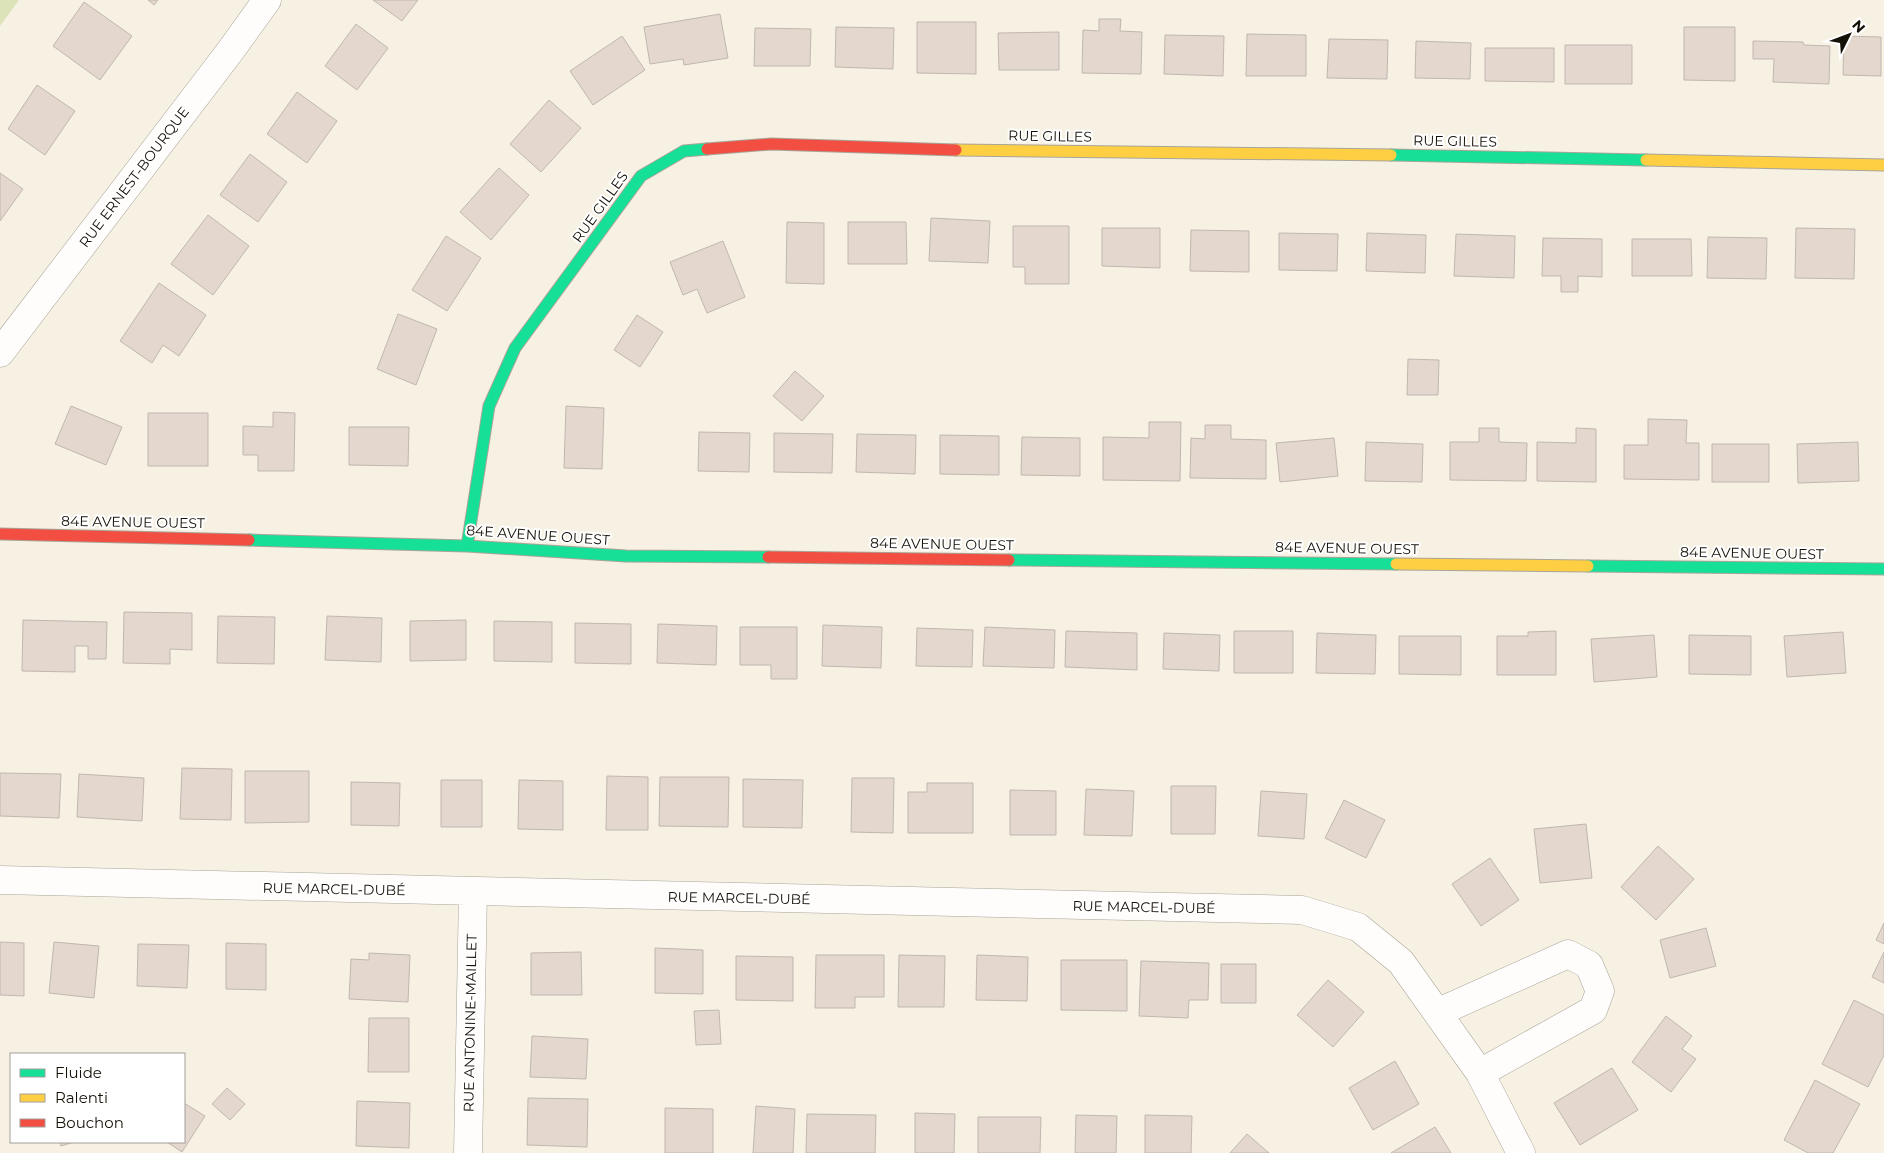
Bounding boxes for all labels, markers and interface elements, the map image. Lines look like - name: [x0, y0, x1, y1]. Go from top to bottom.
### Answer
- north arrow: [1824, 10, 1874, 60]
- text: N: [1848, 16, 1869, 37]
- street label: RUE ERNEST-BOURQUE: [75, 103, 193, 251]
- street label: RUE GILLES: [1008, 126, 1092, 146]
- street label: RUE GILLES: [1413, 131, 1497, 151]
- street label: RUE GILLES: [568, 168, 632, 246]
- street label: 84E AVENUE OUEST: [61, 512, 205, 532]
- street label: 84E AVENUE OUEST: [466, 521, 610, 549]
- street label: 84E AVENUE OUEST: [870, 534, 1014, 554]
- street label: 84E AVENUE OUEST: [1275, 538, 1419, 558]
- street label: 84E AVENUE OUEST: [1680, 543, 1824, 563]
- street label: RUE MARCEL-DUBÉ: [262, 879, 406, 899]
- street label: RUE MARCEL-DUBÉ: [667, 888, 811, 908]
- street label: RUE MARCEL-DUBÉ: [1072, 897, 1216, 917]
- street label: RUE ANTONINE-MAILLET: [459, 934, 481, 1112]
- legend: [10, 1053, 185, 1143]
- text: Fluide: [55, 1063, 102, 1082]
- text: Ralenti: [55, 1088, 108, 1107]
- text: Bouchon: [55, 1113, 124, 1132]

